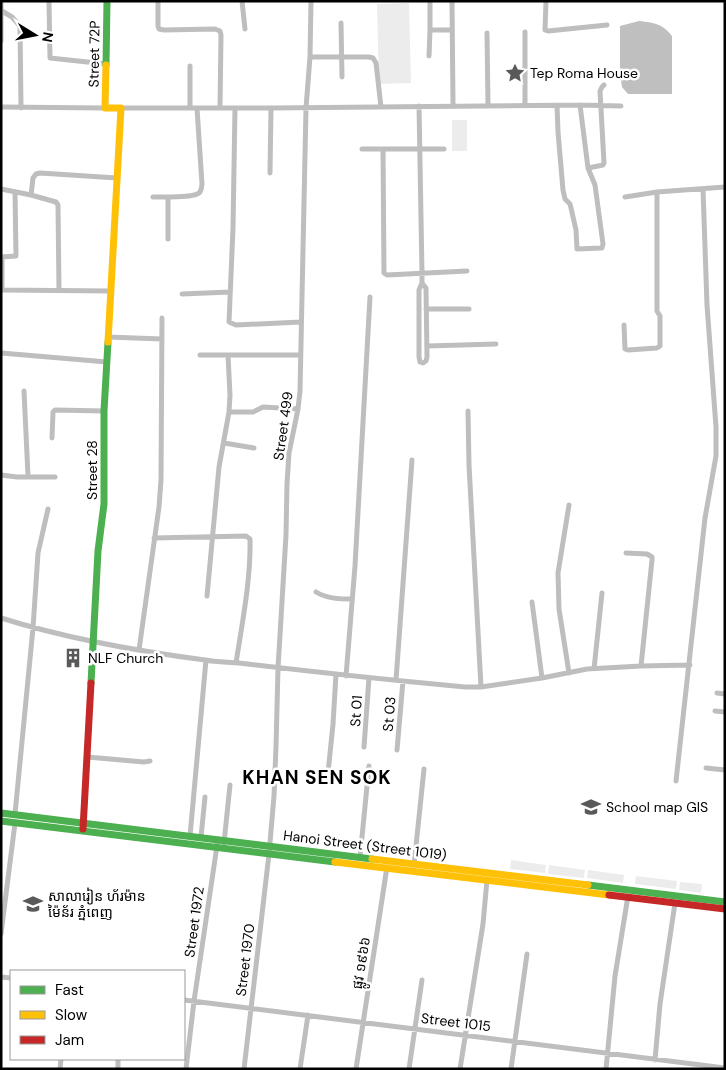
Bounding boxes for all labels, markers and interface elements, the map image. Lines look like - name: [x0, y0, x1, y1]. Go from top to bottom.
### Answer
- north arrow: [10, 10, 60, 60]
- street label: Street 72P: [84, 20, 104, 88]
- text: N: [38, 31, 58, 44]
- place icon: Tep Roma House: [504, 62, 526, 84]
- place label: Tep Roma House: [530, 64, 638, 82]
- street label: Street 499: [269, 390, 297, 462]
- street label: Street 28: [83, 440, 101, 500]
- building icon: NLF Church: [62, 647, 84, 669]
- place label: NLF Church: [88, 649, 163, 667]
- street label: St 01: [346, 695, 366, 727]
- street label: St 03: [379, 696, 399, 732]
- district label: KHAN SEN SOK: [242, 765, 392, 790]
- school or university icon: School map GIS: [580, 796, 602, 818]
- place label: School map GIS: [606, 798, 708, 816]
- street label: Hanoi Street (Street 1019): [282, 826, 448, 864]
- street label: Street 1972: [180, 885, 208, 959]
- place label: សាលារៀន ហ័រម៉ាន ម៉ៃន័រ ភ្នំពេញ: [48, 887, 146, 921]
- school or university icon: សាលារៀន ហ័រម៉ាន ម៉ៃន័រ ភ្នំពេញ: [22, 893, 44, 915]
- street label: Street 1970: [232, 923, 258, 997]
- street label: ផ្លូវ ១៩៦៦: [348, 936, 377, 991]
- legend: [10, 970, 185, 1060]
- text: Fast: [55, 980, 84, 1000]
- text: Slow: [55, 1005, 88, 1025]
- street label: Street 1015: [420, 1009, 492, 1035]
- text: Jam: [55, 1030, 84, 1050]

